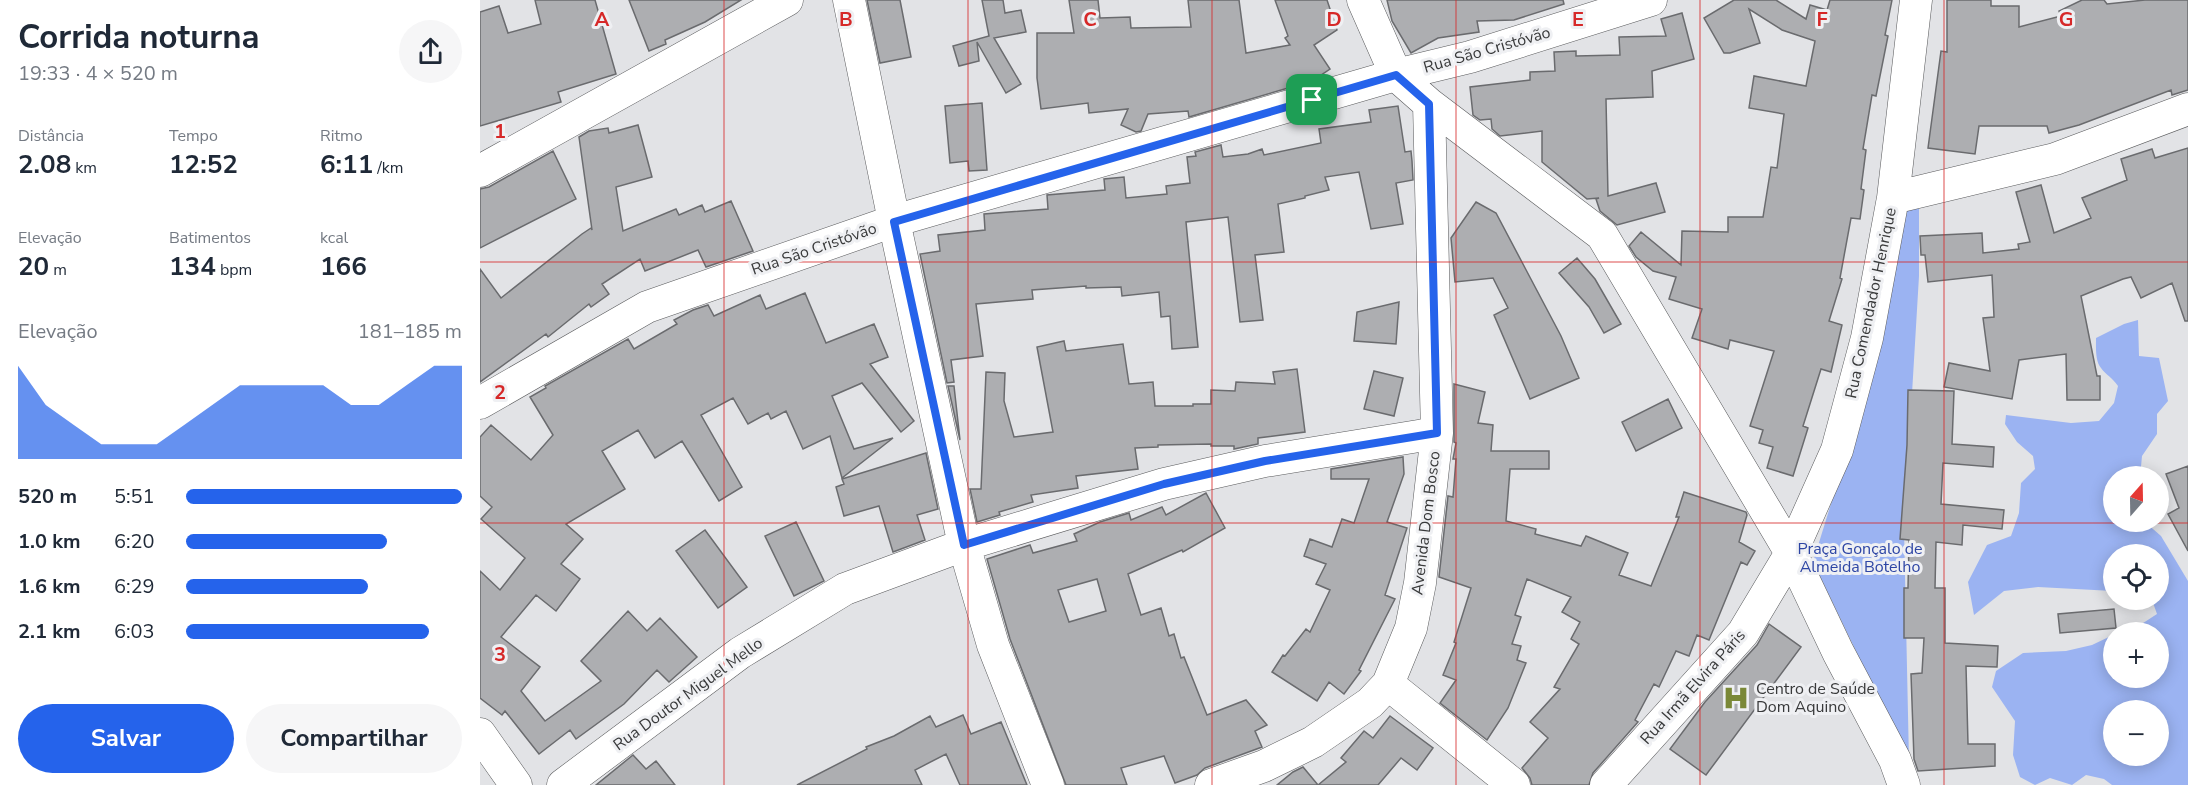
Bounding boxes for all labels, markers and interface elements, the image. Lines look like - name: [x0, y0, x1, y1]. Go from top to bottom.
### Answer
- text: A: [595, 6, 610, 33]
- text: B: [839, 6, 853, 33]
- text: C: [1083, 6, 1097, 33]
- text: D: [1326, 6, 1342, 33]
- text: E: [1572, 6, 1584, 33]
- text: F: [1816, 6, 1828, 33]
- text: G: [2059, 6, 2073, 33]
- text: Corrida noturna: [18, 15, 260, 60]
- button: share: [399, 20, 462, 83]
- street label: Rua São Cristóvão: [1421, 21, 1553, 79]
- text: 19:33 · 4 × 520 m: [18, 60, 178, 87]
- pin: [1286, 74, 1337, 125]
- icon: arrive: [1295, 83, 1328, 116]
- text: 1: [494, 118, 506, 145]
- text: Distância: [18, 125, 84, 147]
- text: Tempo: [169, 125, 218, 147]
- text: Ritmo: [320, 125, 363, 147]
- text: 2.08: [18, 147, 71, 182]
- text: 12:52: [169, 147, 238, 182]
- text: 6:11: [320, 147, 373, 182]
- text: km: [71, 157, 97, 179]
- text: /km: [373, 157, 404, 179]
- street label: Rua Comendador Henrique: [1840, 206, 1902, 400]
- street label: Rua São Cristóvão: [748, 217, 880, 281]
- text: Elevação: [18, 227, 82, 249]
- text: Batimentos: [169, 227, 251, 249]
- text: kcal: [320, 227, 348, 249]
- text: 20: [18, 249, 49, 284]
- text: 134: [169, 249, 216, 284]
- text: 166: [320, 249, 367, 284]
- text: m: [49, 259, 67, 281]
- text: bpm: [216, 259, 252, 281]
- text: Elevação: [18, 318, 98, 345]
- text: 181–185 m: [358, 318, 462, 345]
- text: 2: [494, 379, 506, 406]
- street label: Avenida Dom Bosco: [1406, 450, 1446, 596]
- north arrow: [2103, 466, 2169, 532]
- map controls: [2103, 466, 2169, 766]
- text: 520 m: [18, 483, 77, 510]
- text: 5:51: [114, 483, 155, 510]
- text: 1.0 km: [18, 528, 81, 555]
- text: 6:20: [114, 528, 155, 555]
- park label: Praça Gonçalo de Almeida Botelho: [1798, 538, 1922, 578]
- button: locate: [2103, 544, 2169, 610]
- text: 1.6 km: [18, 573, 81, 600]
- text: 6:29: [114, 573, 155, 600]
- text: 2.1 km: [18, 618, 81, 645]
- text: 6:03: [114, 618, 155, 645]
- button: +: [2103, 622, 2169, 688]
- street label: Rua Irmã Elvira Páris: [1635, 625, 1751, 749]
- street label: Rua Doutor Miguel Mello: [609, 632, 767, 756]
- text: 3: [494, 641, 506, 668]
- place label: Centro de Saúde Dom Aquino: [1756, 678, 1875, 718]
- hospital icon: Centro de Saúde Dom Aquino: [1721, 683, 1751, 713]
- button: −: [2103, 700, 2169, 766]
- button: Salvar: [18, 704, 234, 773]
- button: Compartilhar: [246, 704, 462, 773]

